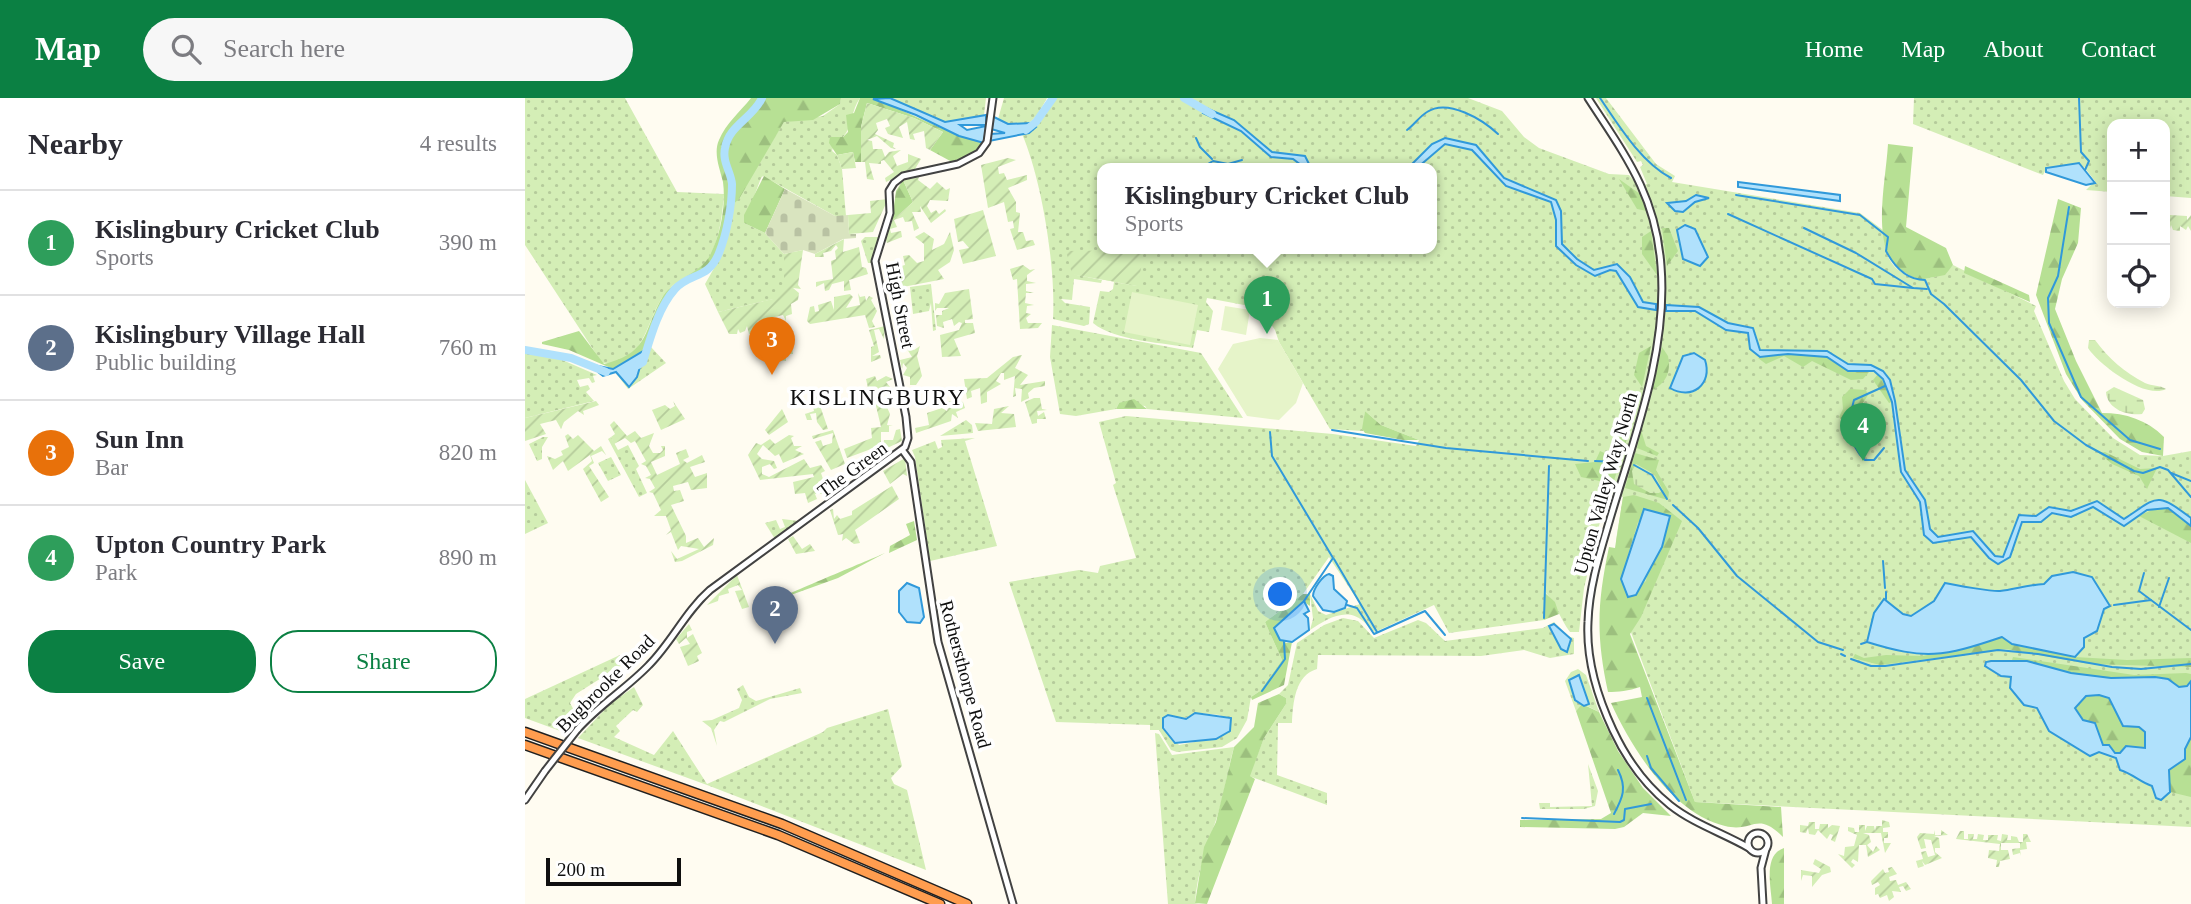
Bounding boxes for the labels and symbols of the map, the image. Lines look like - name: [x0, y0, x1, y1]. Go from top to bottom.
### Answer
- street label: High Street: [882, 260, 919, 351]
- pin: 1: [1244, 276, 1290, 334]
- pin: 3: [749, 317, 795, 375]
- district label: KISLINGBURY: [790, 385, 966, 410]
- street label: Upton Valley Way North: [1569, 389, 1642, 577]
- pin: 4: [1840, 403, 1886, 461]
- street label: The Green: [813, 437, 892, 502]
- your location: [1263, 577, 1297, 611]
- pin: 2: [752, 586, 798, 644]
- street label: Rothersthorpe Road: [936, 598, 996, 751]
- street label: Bugbrooke Road: [552, 630, 659, 736]
- scale bar: [546, 855, 681, 887]

